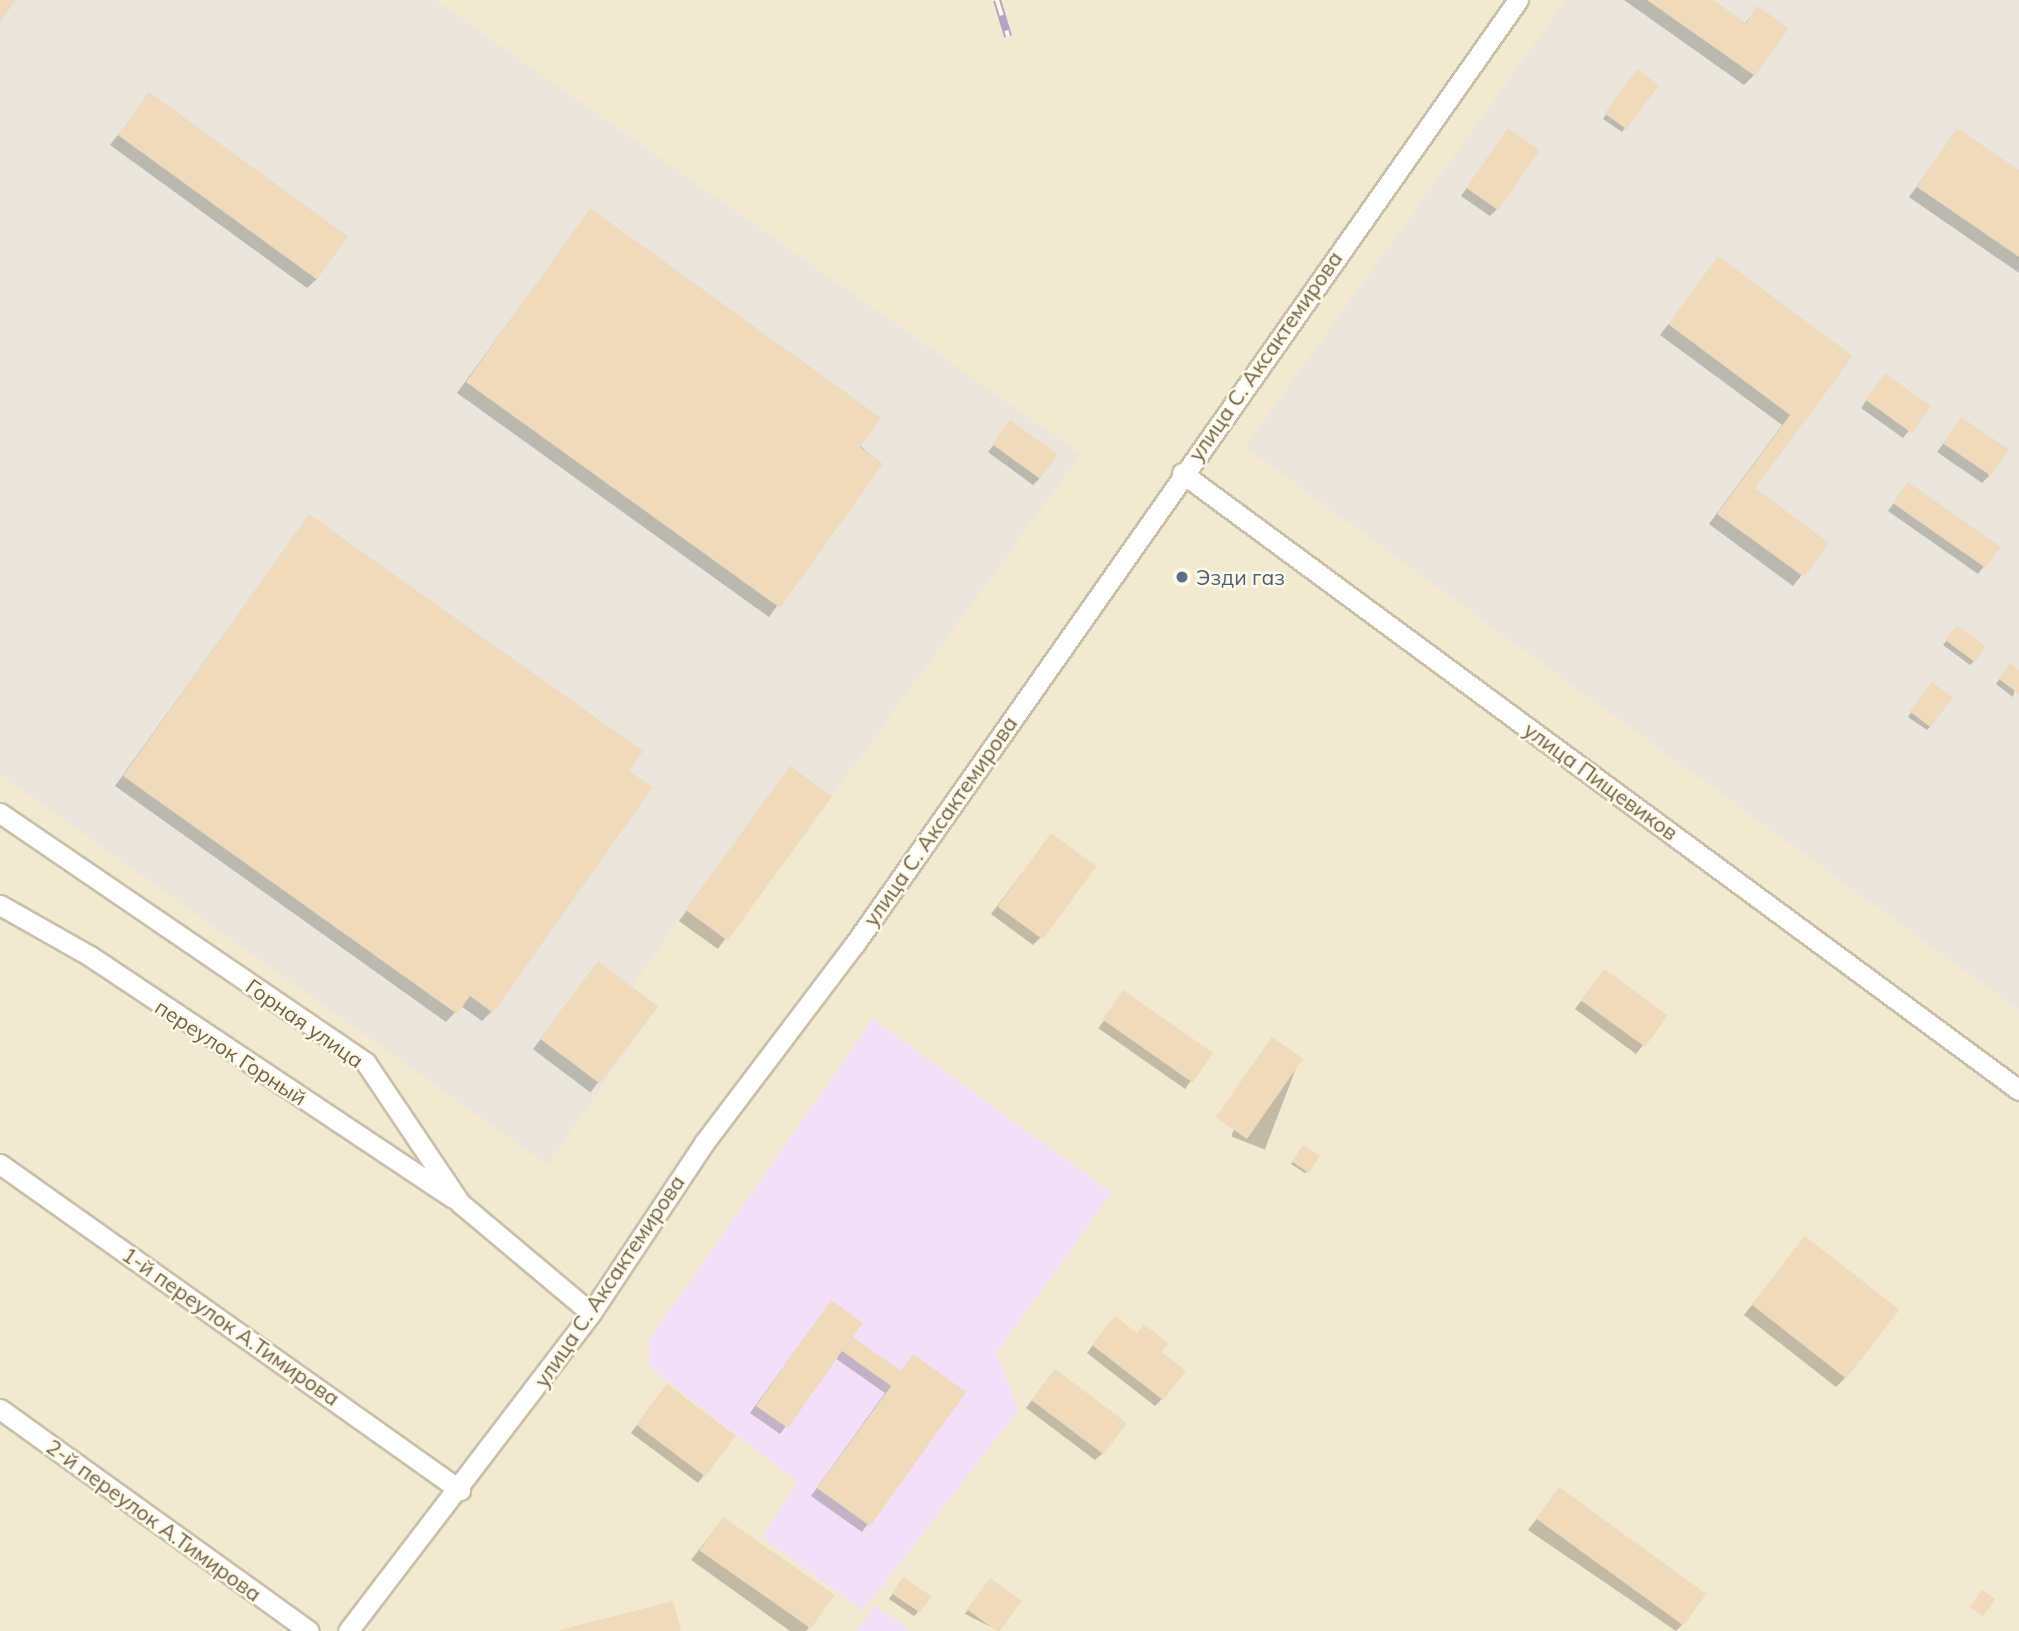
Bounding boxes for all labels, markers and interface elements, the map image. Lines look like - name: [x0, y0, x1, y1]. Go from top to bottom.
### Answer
- street label: улица С. Аксактемирова: [1183, 246, 1347, 466]
- place label: Эзди газ: [1196, 564, 1285, 590]
- marker: Эзди газ: [1174, 569, 1190, 585]
- street label: улица С. Аксактемирова: [858, 711, 1022, 931]
- street label: улица Пищевиков: [1519, 717, 1683, 845]
- street label: Горная улица: [241, 973, 369, 1073]
- street label: переулок Горный: [151, 994, 311, 1110]
- street label: улица С. Аксактемирова: [529, 1170, 689, 1392]
- street label: 1-й переулок А.Тимирова: [118, 1241, 344, 1411]
- street label: 2-й переулок А.Тимирова: [42, 1434, 266, 1606]

